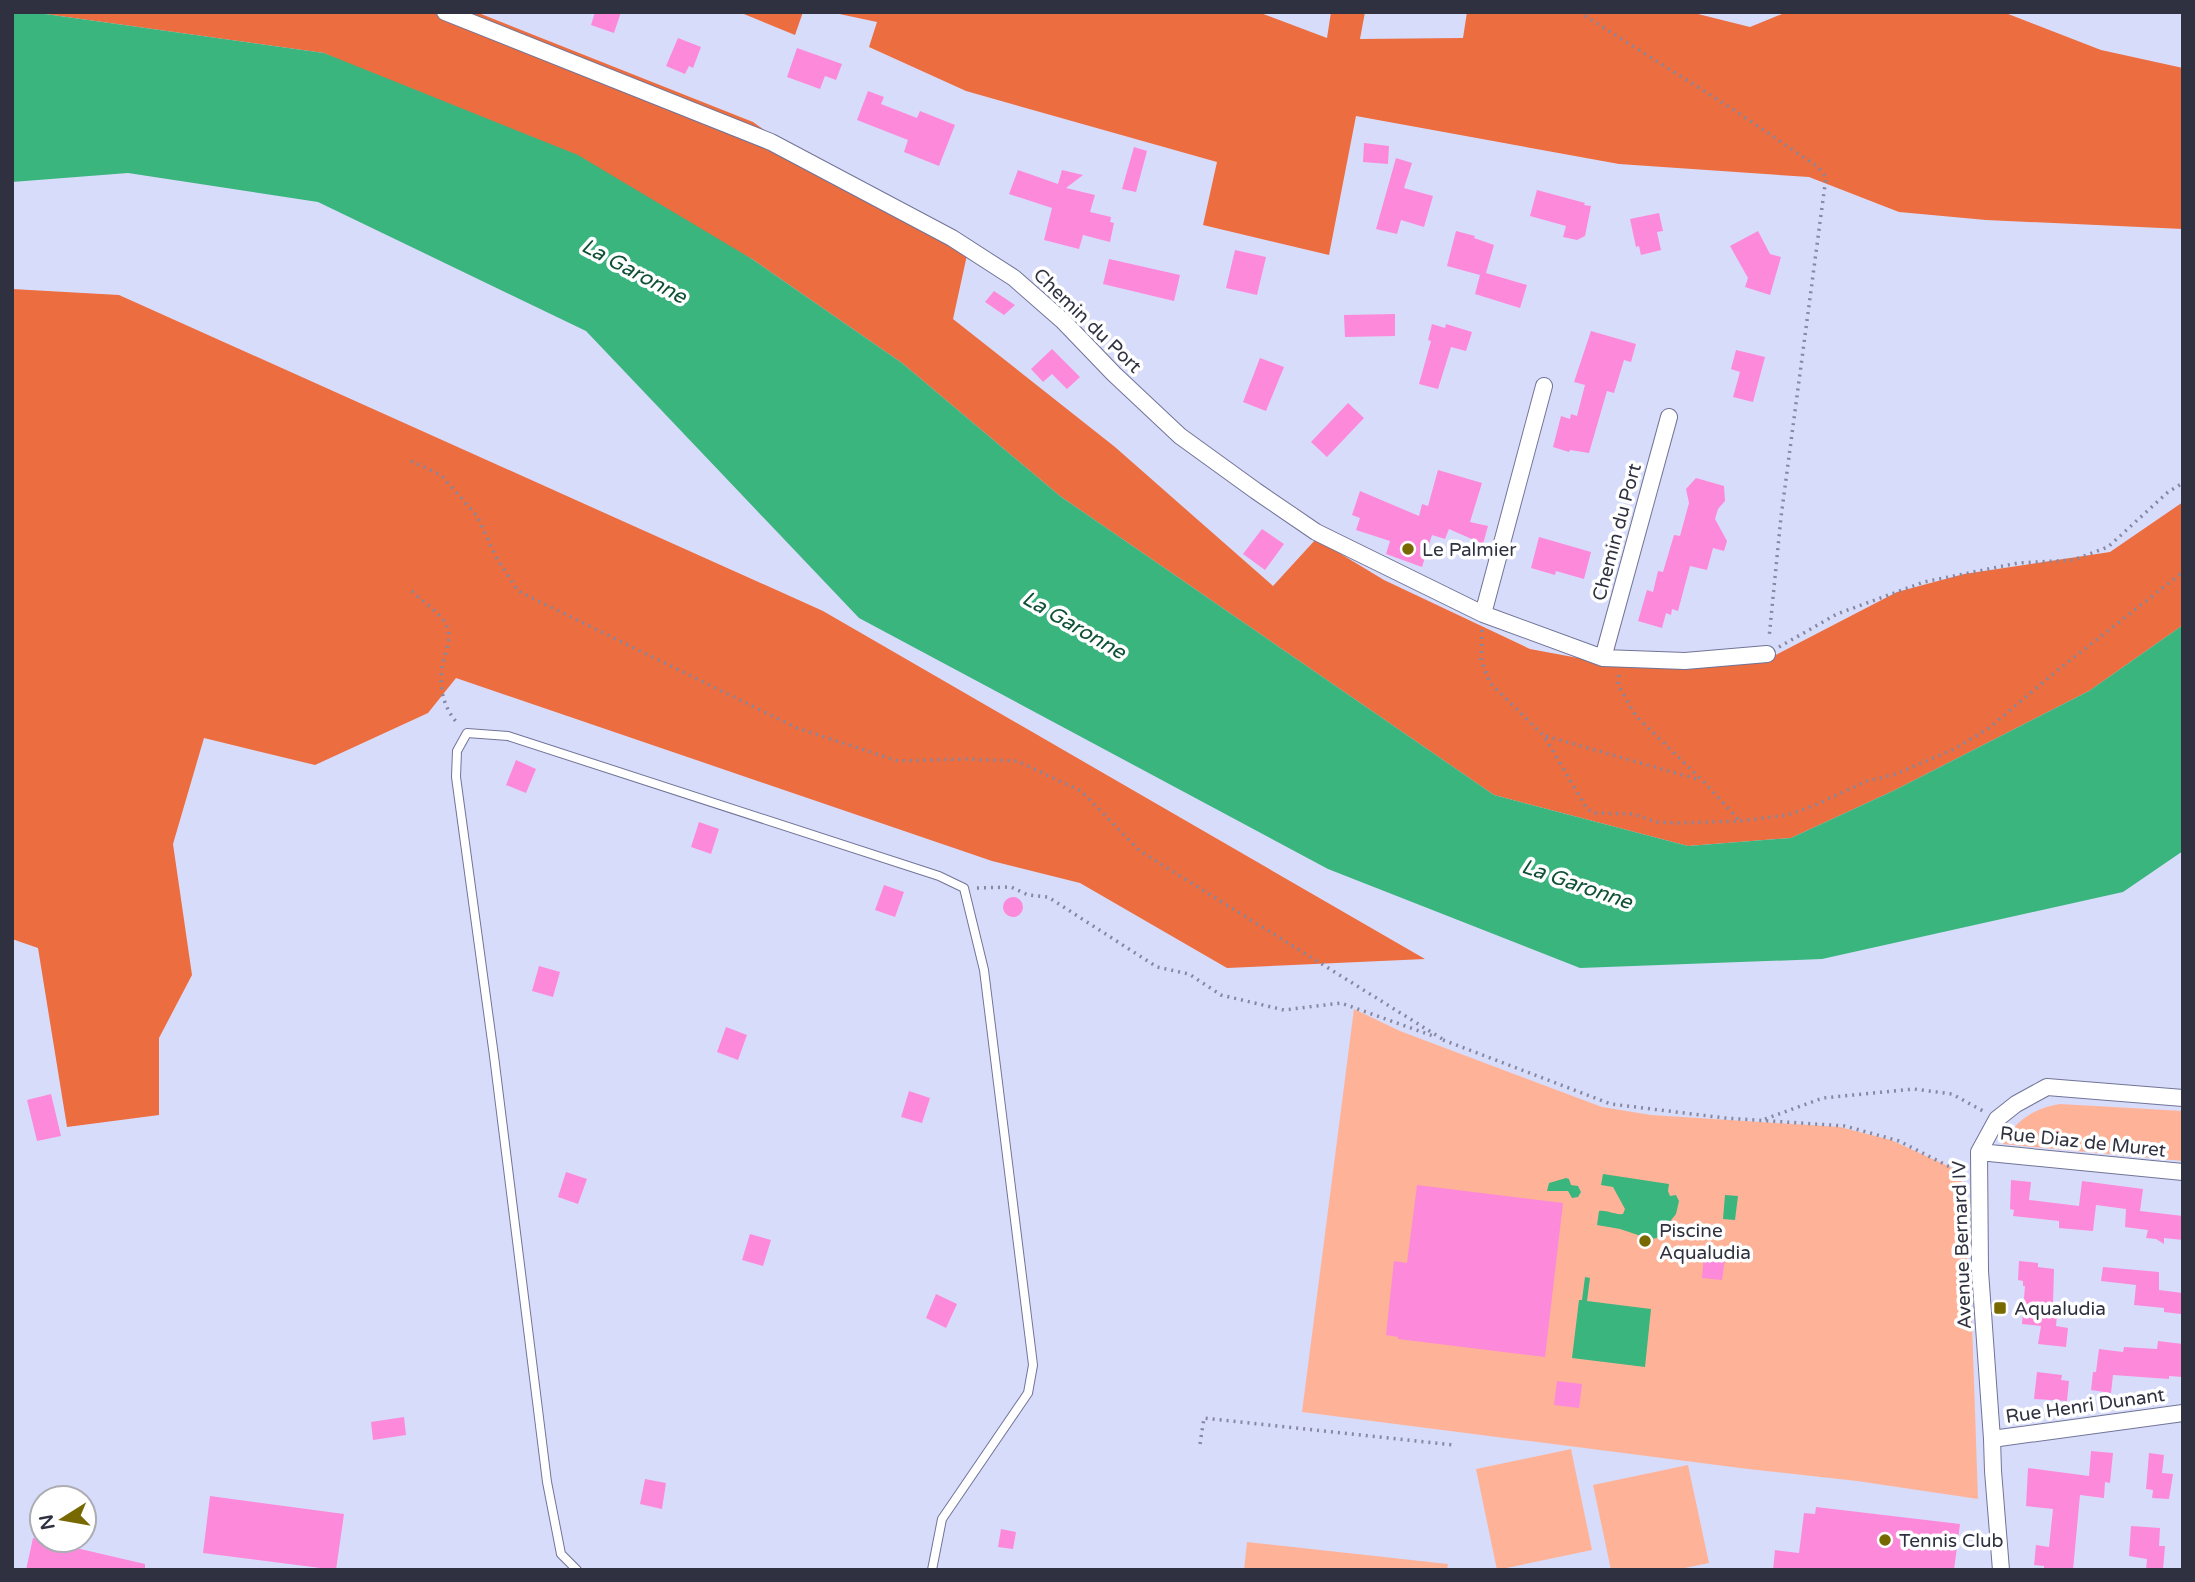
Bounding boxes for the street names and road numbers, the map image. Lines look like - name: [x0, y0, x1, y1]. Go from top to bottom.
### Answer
- street label: Chemin du Port: [1029, 264, 1146, 378]
- street label: Chemin du Port: [1588, 461, 1646, 603]
- street label: Rue Diaz de Muret: [1999, 1122, 2167, 1162]
- street label: Avenue Bernard IV: [1948, 1160, 1976, 1330]
- street label: Rue Henri Dunant: [2004, 1384, 2166, 1428]

